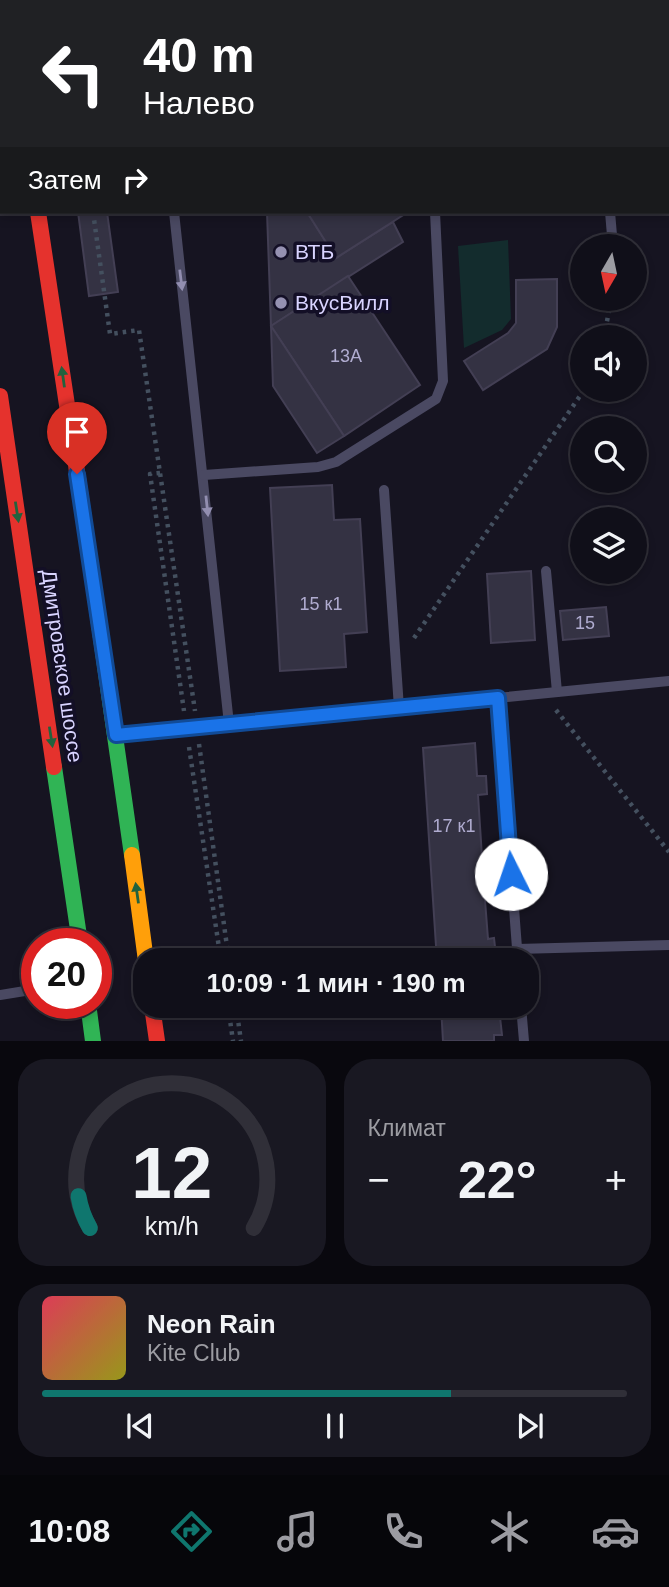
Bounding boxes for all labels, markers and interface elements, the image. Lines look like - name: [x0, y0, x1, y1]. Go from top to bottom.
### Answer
- icon: left: [28, 28, 119, 119]
- text: 40 m: [143, 28, 255, 82]
- text: Налево: [143, 85, 255, 121]
- icon: right: [116, 161, 154, 199]
- text: Затем: [28, 165, 102, 195]
- north arrow: [570, 234, 648, 312]
- map controls: [570, 234, 647, 584]
- place label: ВТБ: [295, 240, 334, 263]
- marker: ВТБ: [273, 244, 289, 260]
- one-way arrow: [176, 269, 187, 291]
- place label: ВкусВилл: [295, 291, 389, 314]
- marker: ВкусВилл: [273, 295, 289, 311]
- button: sound: [570, 325, 647, 402]
- house number: 13А: [330, 346, 362, 366]
- one-way arrow: [57, 366, 68, 388]
- pin: [47, 402, 107, 474]
- icon: arrive: [58, 413, 96, 451]
- button: search: [570, 416, 647, 493]
- one-way arrow: [202, 495, 213, 517]
- one-way arrow: [12, 501, 23, 523]
- button: layers: [570, 507, 647, 584]
- street label: Дмитровское шоссе: [38, 568, 87, 764]
- house number: 15 к1: [300, 594, 342, 614]
- house number: 15: [575, 613, 595, 633]
- one-way arrow: [46, 726, 57, 748]
- house number: 17 к1: [433, 816, 475, 836]
- position arrow: [474, 837, 548, 911]
- one-way arrow: [131, 882, 142, 904]
- speed limit sign: 20: [21, 928, 112, 1019]
- text: 10:09 · 1 мин · 190 m: [206, 968, 466, 998]
- text: Климат: [368, 1115, 446, 1141]
- text: 12: [131, 1133, 212, 1214]
- text: 22°: [458, 1151, 537, 1209]
- text: −: [368, 1159, 390, 1201]
- text: +: [605, 1159, 627, 1201]
- text: km/h: [145, 1212, 199, 1240]
- text: Neon Rain: [147, 1309, 276, 1339]
- text: Kite Club: [147, 1340, 240, 1366]
- icon: previous: [121, 1407, 159, 1445]
- icon: pause: [316, 1407, 354, 1445]
- icon: next: [511, 1407, 549, 1445]
- icon: directions: [167, 1507, 216, 1556]
- icon: music: [273, 1507, 322, 1556]
- icon: phone: [379, 1507, 428, 1556]
- icon: climate: [485, 1507, 534, 1556]
- icon: car: [591, 1507, 640, 1556]
- text: 10:08: [29, 1513, 110, 1549]

